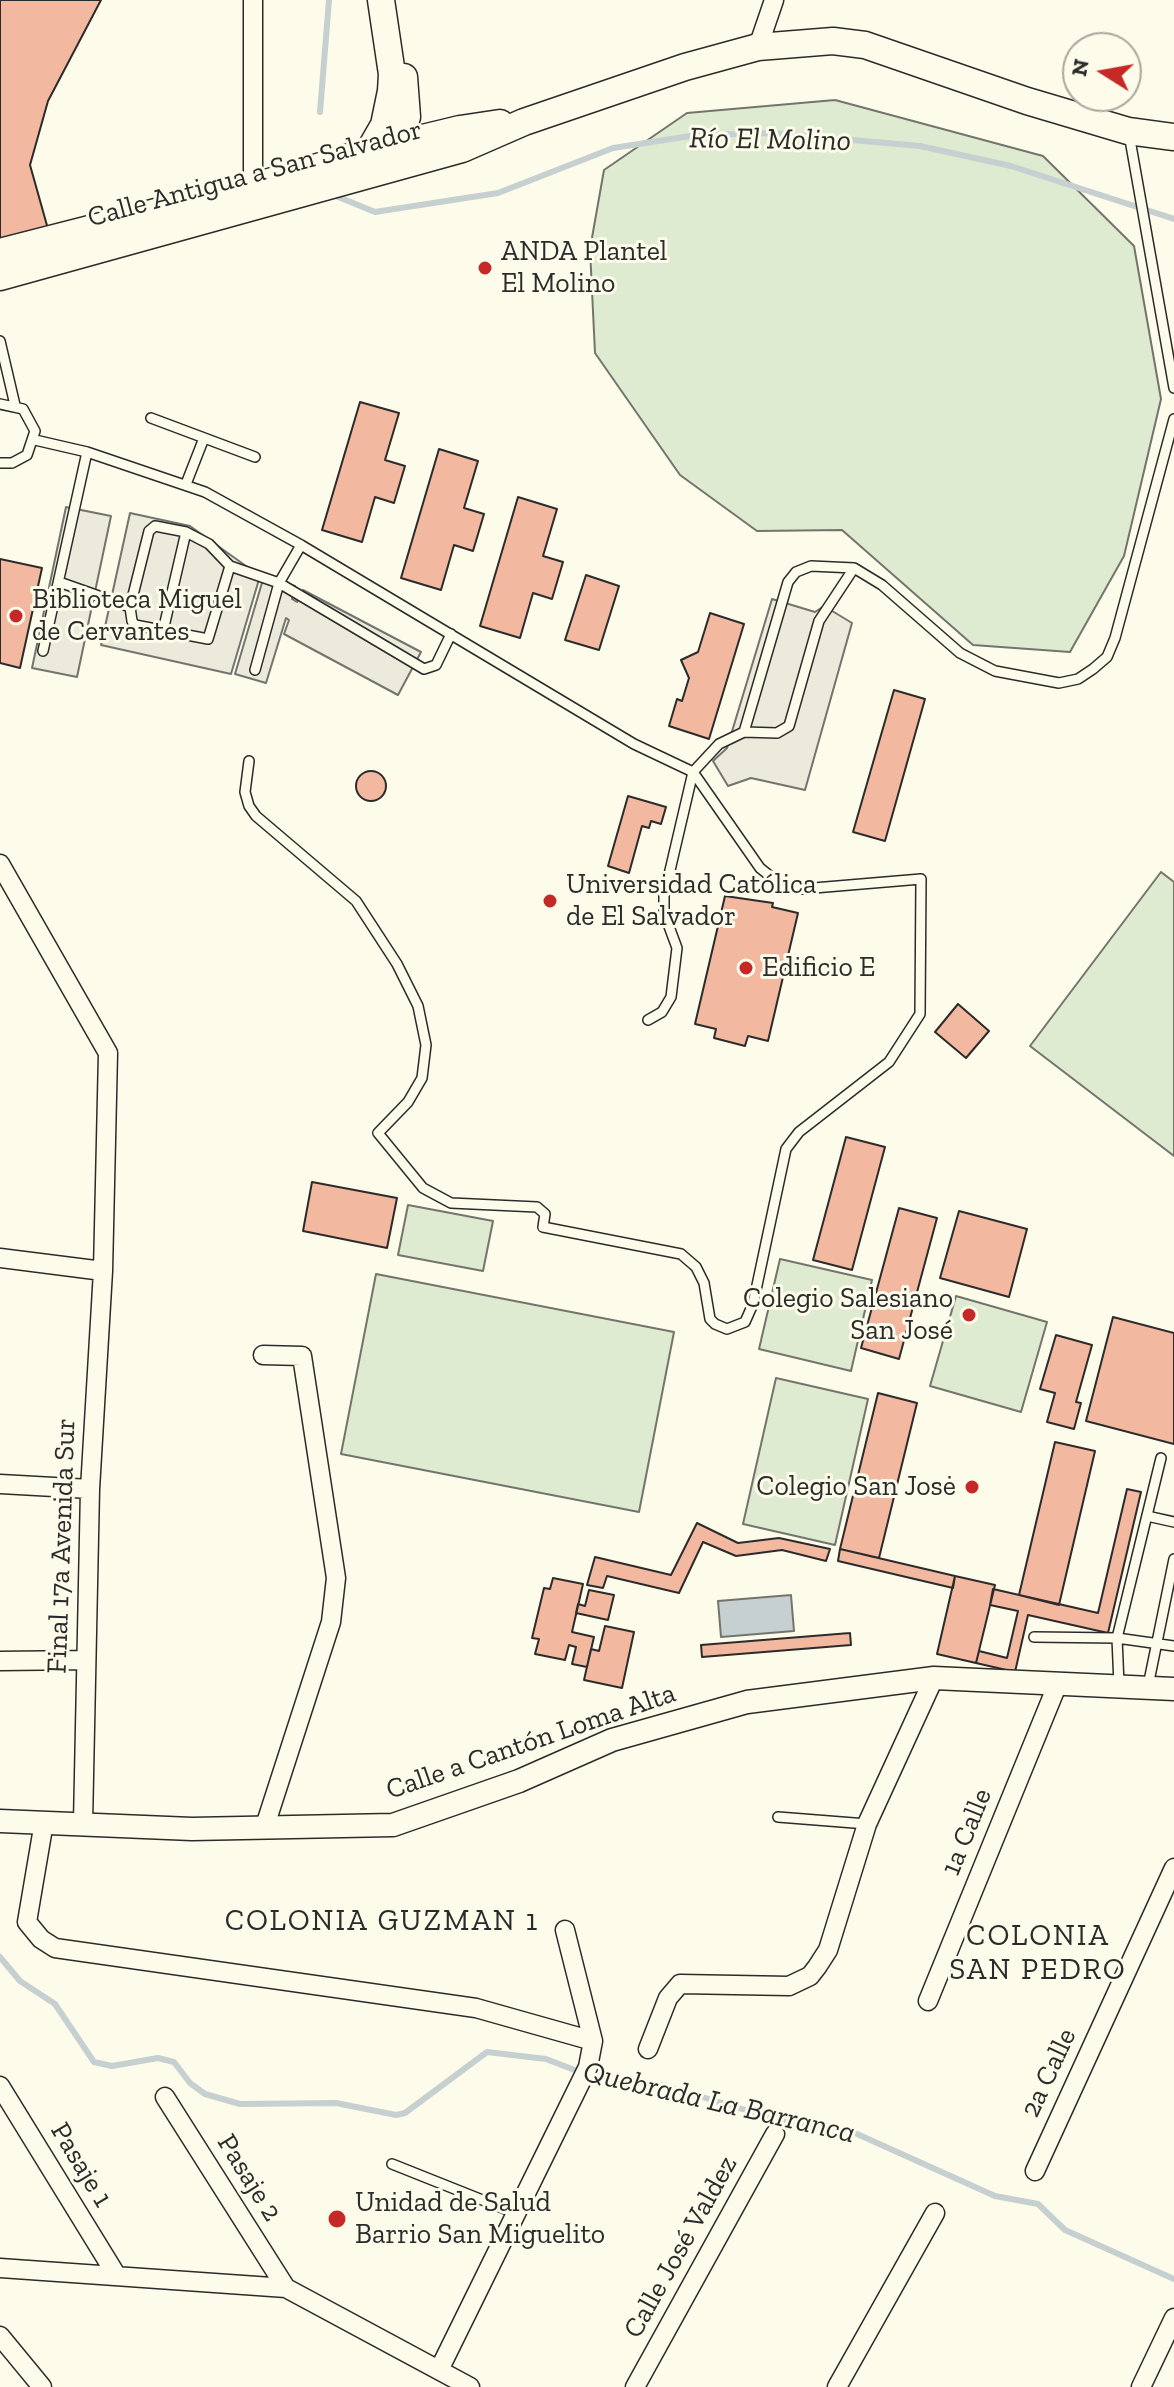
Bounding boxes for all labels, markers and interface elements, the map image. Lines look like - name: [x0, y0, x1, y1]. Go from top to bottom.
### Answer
- north arrow: [1062, 32, 1142, 112]
- text: N: [1065, 57, 1095, 79]
- street label: Calle Antigua a San Salvador: [84, 113, 426, 235]
- water label: Río El Molino: [689, 121, 851, 159]
- place label: ANDA Plantel El Molino: [501, 235, 667, 301]
- marker: ANDA Plantel El Molino: [476, 259, 494, 277]
- place label: Biblioteca Miguel de Cervantes: [32, 583, 242, 649]
- marker: Biblioteca Miguel de Cervantes: [7, 607, 25, 625]
- place label: Universidad Católica de El Salvador: [566, 868, 816, 934]
- marker: Universidad Católica de El Salvador: [541, 892, 559, 910]
- place label: Edificio E: [762, 951, 876, 985]
- marker: Edificio E: [737, 959, 755, 977]
- place label: Colegio Salesiano San José: [743, 1282, 953, 1348]
- marker: Colegio Salesiano San José: [960, 1306, 978, 1324]
- street label: Final 17a Avenida Sur: [41, 1418, 83, 1674]
- place label: Colegio San Josė: [756, 1470, 956, 1504]
- marker: Colegio San Josė: [963, 1478, 981, 1496]
- street label: Calle a Cantón Loma Alta: [382, 1677, 680, 1807]
- street label: 1a Calle: [935, 1784, 999, 1880]
- district label: COLONIA GUZMAN 1: [225, 1903, 539, 1939]
- district label: COLONIA SAN PEDRO: [949, 1918, 1127, 1988]
- street label: 2a Calle: [1014, 2023, 1084, 2123]
- water label: Quebrada La Barranca: [580, 2054, 858, 2152]
- street label: Pasaje 1: [43, 2117, 119, 2213]
- street label: Pasaje 2: [209, 2128, 289, 2228]
- street label: Calle José Valdez: [617, 2150, 745, 2344]
- place label: Unidad de Salud Barrio San Miguelito: [355, 2186, 605, 2252]
- marker: Unidad de Salud Barrio San Miguelito: [326, 2208, 348, 2230]

